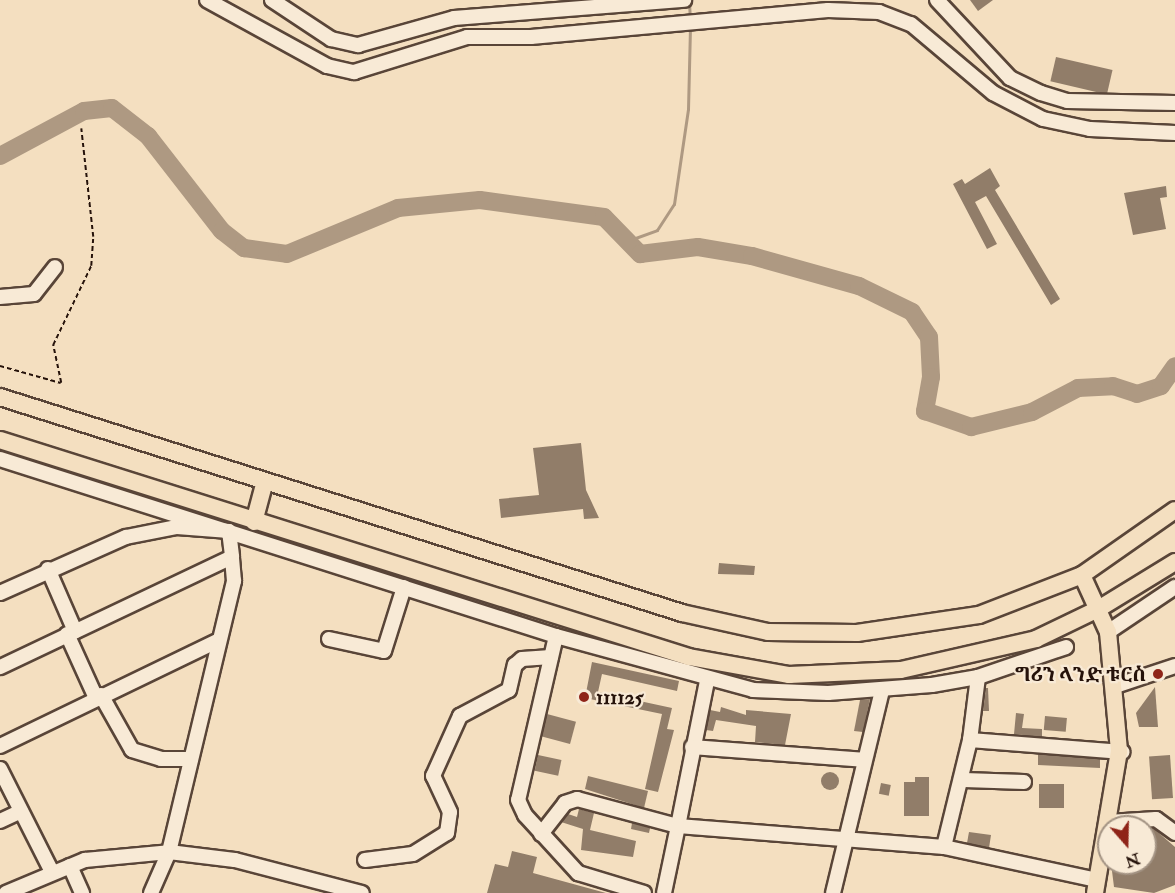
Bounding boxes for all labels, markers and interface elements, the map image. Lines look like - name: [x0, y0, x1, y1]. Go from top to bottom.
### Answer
- place label: ግሪን ላንድ ቱርስ: [1015, 662, 1146, 686]
- marker: ግሪን ላንድ ቱርስ: [1151, 667, 1165, 681]
- place label: 111125: [596, 685, 643, 709]
- marker: 111125: [577, 690, 591, 704]
- north arrow: [1097, 815, 1157, 875]
- text: N: [1122, 848, 1143, 872]

